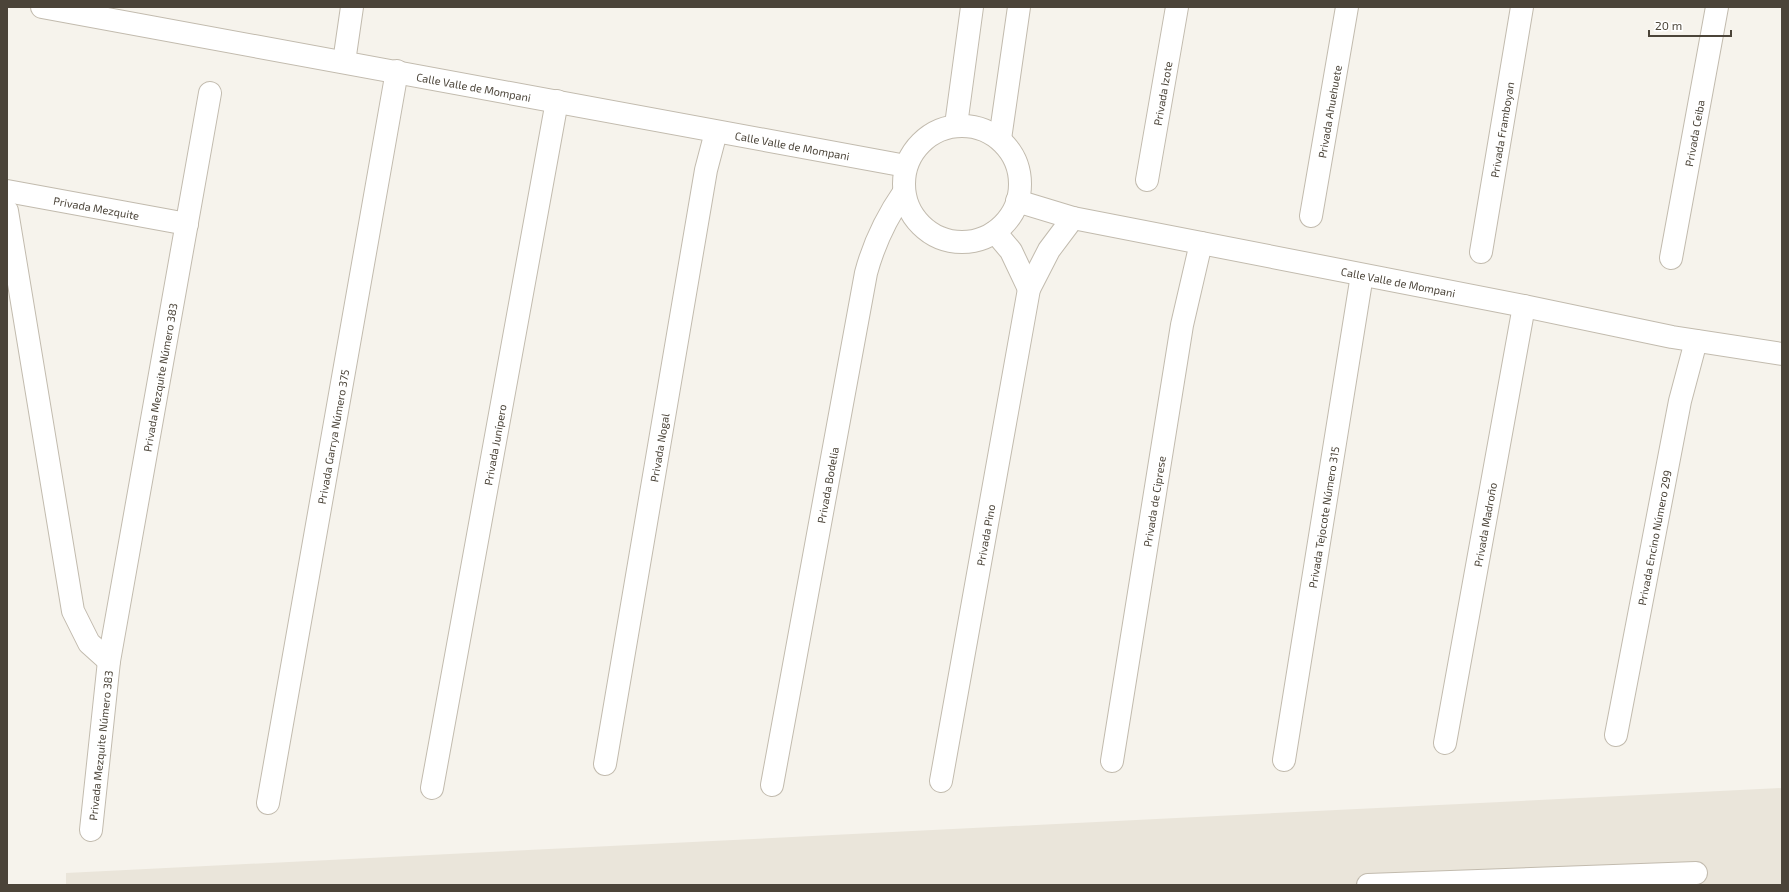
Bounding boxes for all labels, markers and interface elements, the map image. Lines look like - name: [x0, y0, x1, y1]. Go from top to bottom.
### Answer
- scale bar: [1649, 12, 1731, 38]
- text: 20 m: [1655, 18, 1682, 32]
- street label: Privada Izote: [1150, 60, 1174, 127]
- street label: Privada Ahuehuete: [1315, 64, 1343, 159]
- street label: Calle Valle de Mompani: [415, 70, 532, 103]
- street label: Privada Framboyan: [1487, 81, 1516, 179]
- street label: Privada Ceiba: [1681, 99, 1706, 167]
- street label: Calle Valle de Mompani: [734, 128, 851, 162]
- street label: Privada Mezquite: [53, 193, 140, 222]
- street label: Calle Valle de Mompani: [1340, 264, 1457, 299]
- street label: Privada Mezquite Número 383: [140, 302, 179, 453]
- street label: Privada Garrya Número 375: [314, 368, 351, 505]
- street label: Privada Junípero: [481, 403, 508, 486]
- street label: Privada Nogal: [647, 411, 671, 483]
- street label: Privada Tejocote Número 315: [1305, 445, 1341, 589]
- street label: Privada Bodelia: [814, 446, 840, 524]
- street label: Privada de Ciprese: [1140, 455, 1167, 548]
- street label: Privada Encino Número 299: [1635, 469, 1673, 606]
- street label: Privada Madroño: [1470, 481, 1498, 568]
- street label: Privada Pino: [973, 503, 997, 567]
- street label: Privada Mezquite Número 383: [86, 670, 114, 821]

